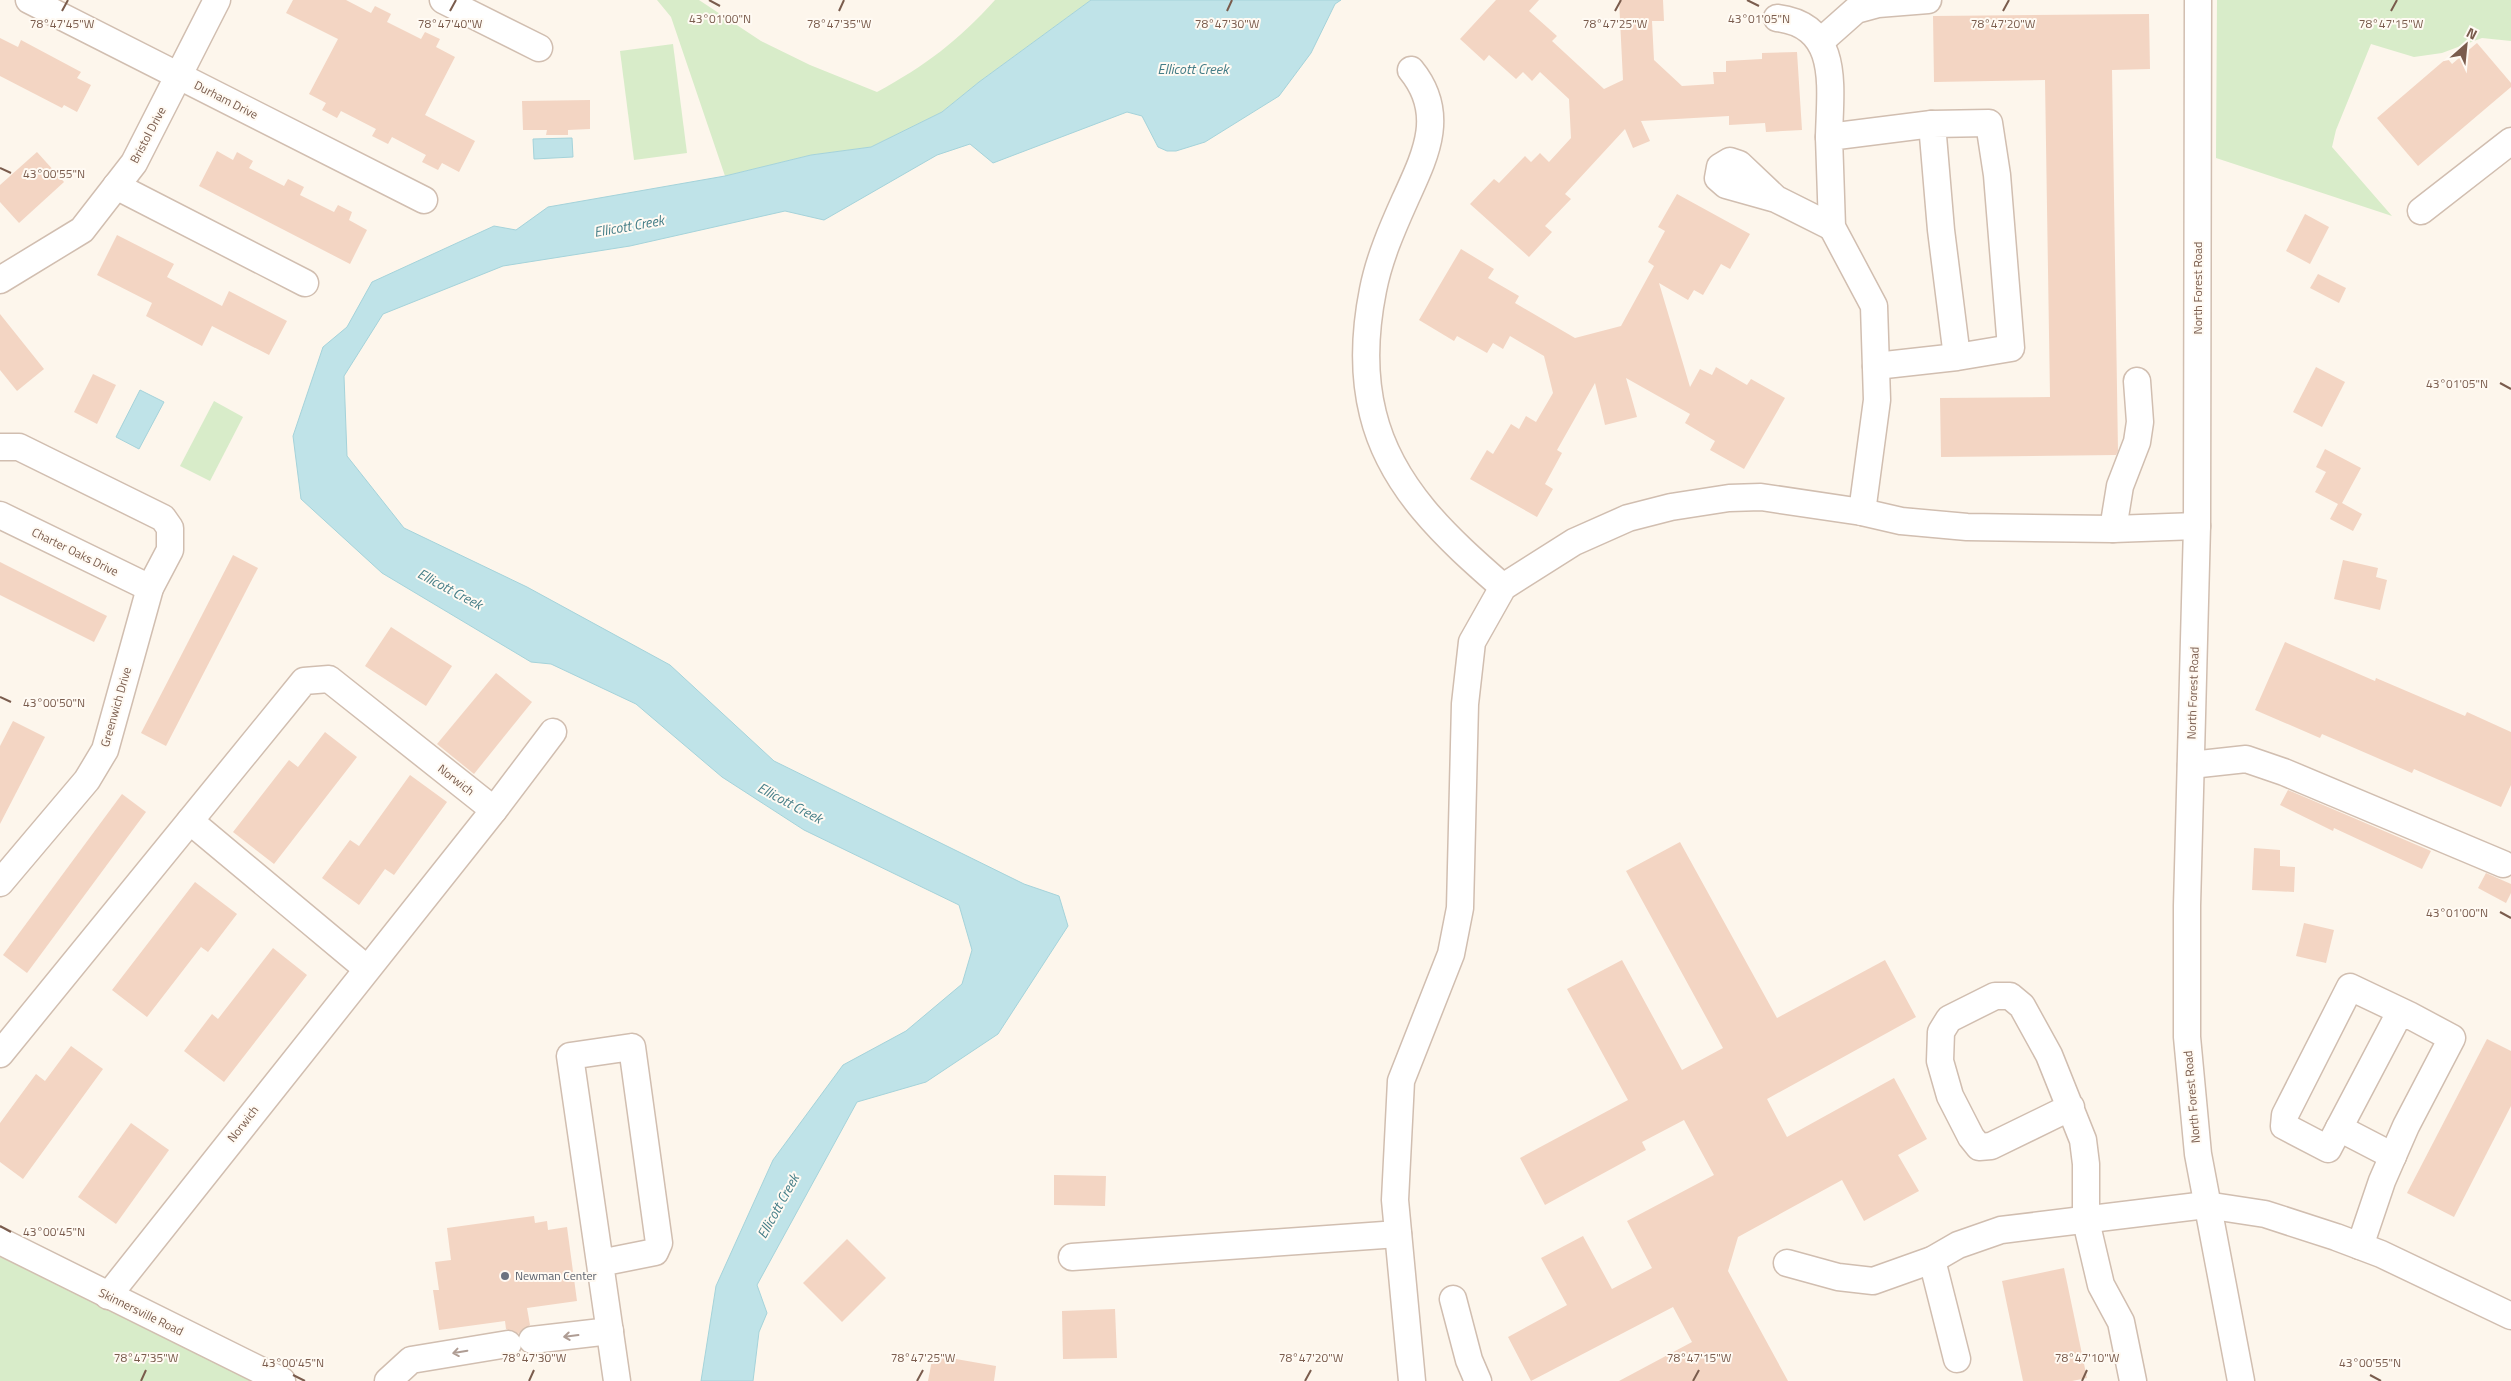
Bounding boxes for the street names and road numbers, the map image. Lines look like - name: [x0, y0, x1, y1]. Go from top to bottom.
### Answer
- street label: Durham Drive: [191, 75, 262, 124]
- street label: Bristol Drive: [125, 103, 170, 167]
- street label: North Forest Road: [2188, 242, 2207, 334]
- street label: Charter Oaks Drive: [29, 522, 122, 581]
- street label: North Forest Road: [2181, 646, 2204, 740]
- street label: Greenwich Drive: [95, 665, 136, 749]
- street label: Norwich: [434, 759, 479, 800]
- street label: North Forest Road: [2178, 1050, 2205, 1144]
- street label: Norwich: [222, 1101, 263, 1146]
- street label: Skinnersville Road: [96, 1283, 187, 1340]

